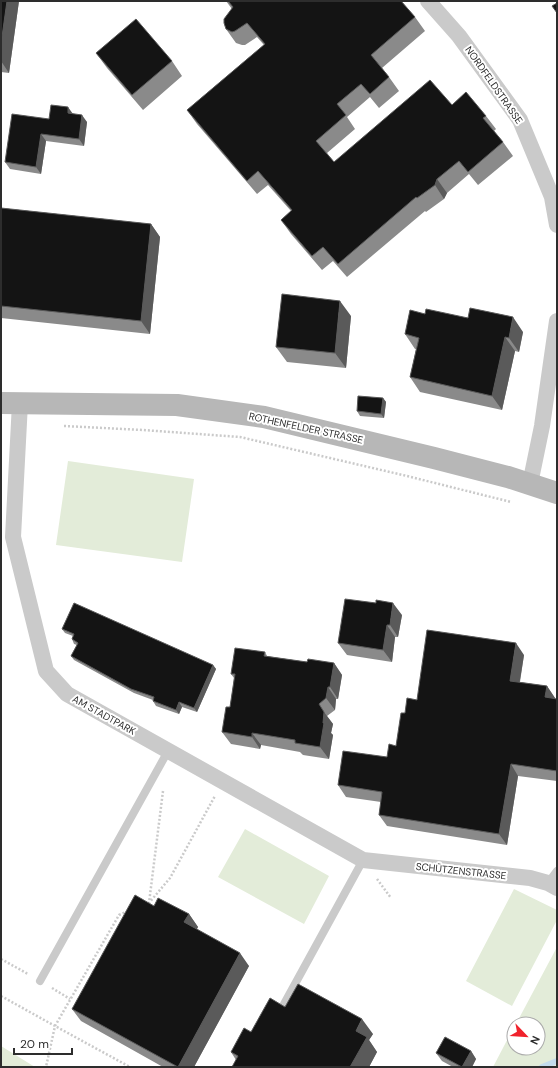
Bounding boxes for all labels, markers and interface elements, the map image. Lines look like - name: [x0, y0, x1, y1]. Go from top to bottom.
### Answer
- street label: NORDFELDSTRASSE: [462, 44, 526, 127]
- street label: ROTHENFELDER STRASSE: [248, 410, 365, 447]
- street label: AM STADTPARK: [70, 692, 138, 738]
- street label: SCHÜTZENSTRASSE: [415, 860, 507, 882]
- north arrow: [506, 1016, 546, 1056]
- scale bar: [14, 1030, 72, 1056]
- text: N: [527, 1034, 543, 1047]
- text: 20 m: [20, 1036, 49, 1052]

